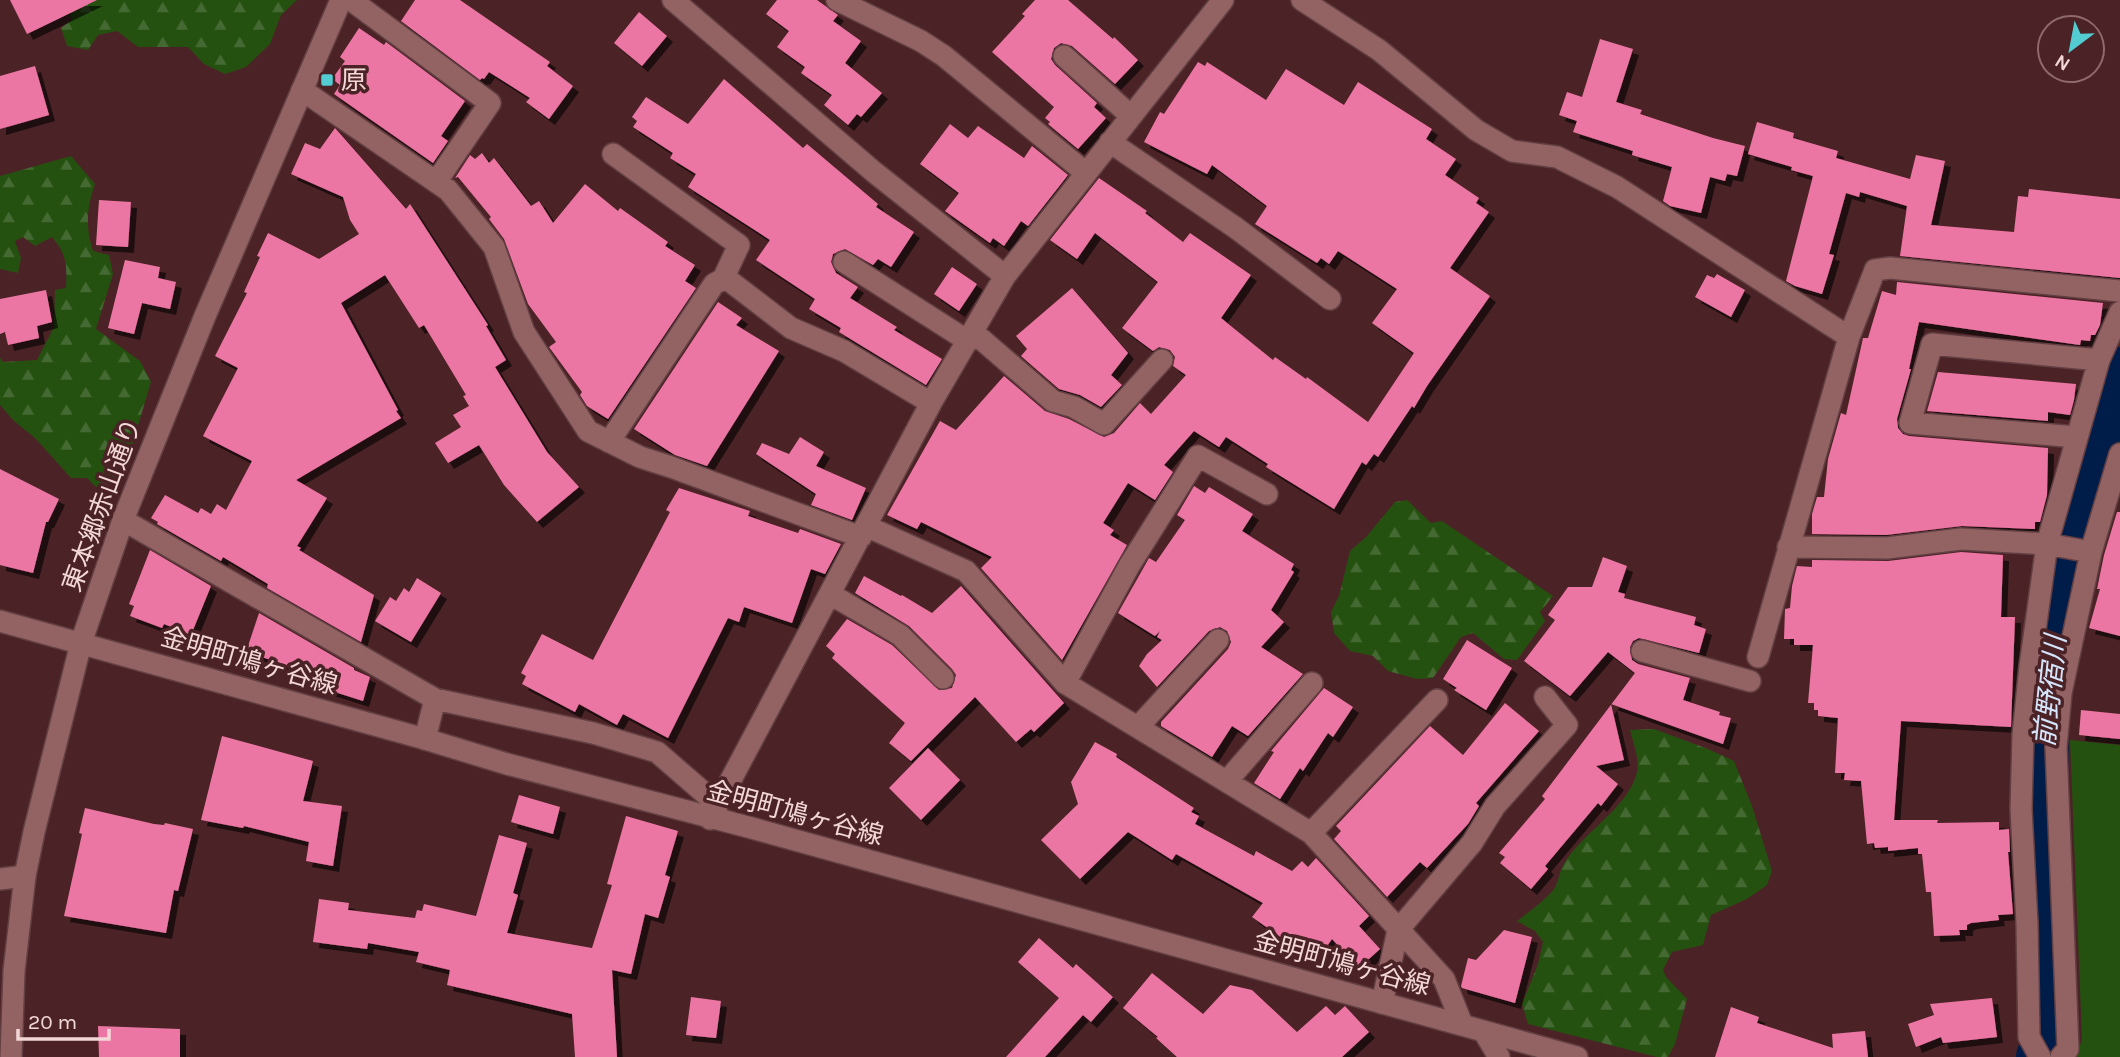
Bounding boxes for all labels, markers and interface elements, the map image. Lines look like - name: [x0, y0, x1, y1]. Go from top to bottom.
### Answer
- north arrow: [2036, 14, 2106, 84]
- text: N: [2051, 50, 2074, 76]
- place label: 原: [341, 65, 367, 96]
- marker: 原: [319, 72, 335, 88]
- street label: 東本郷赤山通り: [56, 414, 148, 596]
- street label: 金明町鳩ヶ谷線: [157, 621, 341, 701]
- water label: 前野宿川: [2028, 631, 2073, 748]
- street label: 金明町鳩ヶ谷線: [703, 774, 887, 852]
- street label: 金明町鳩ヶ谷線: [1250, 924, 1434, 1002]
- scale bar: [18, 998, 108, 1042]
- text: 20 m: [28, 1010, 77, 1034]

